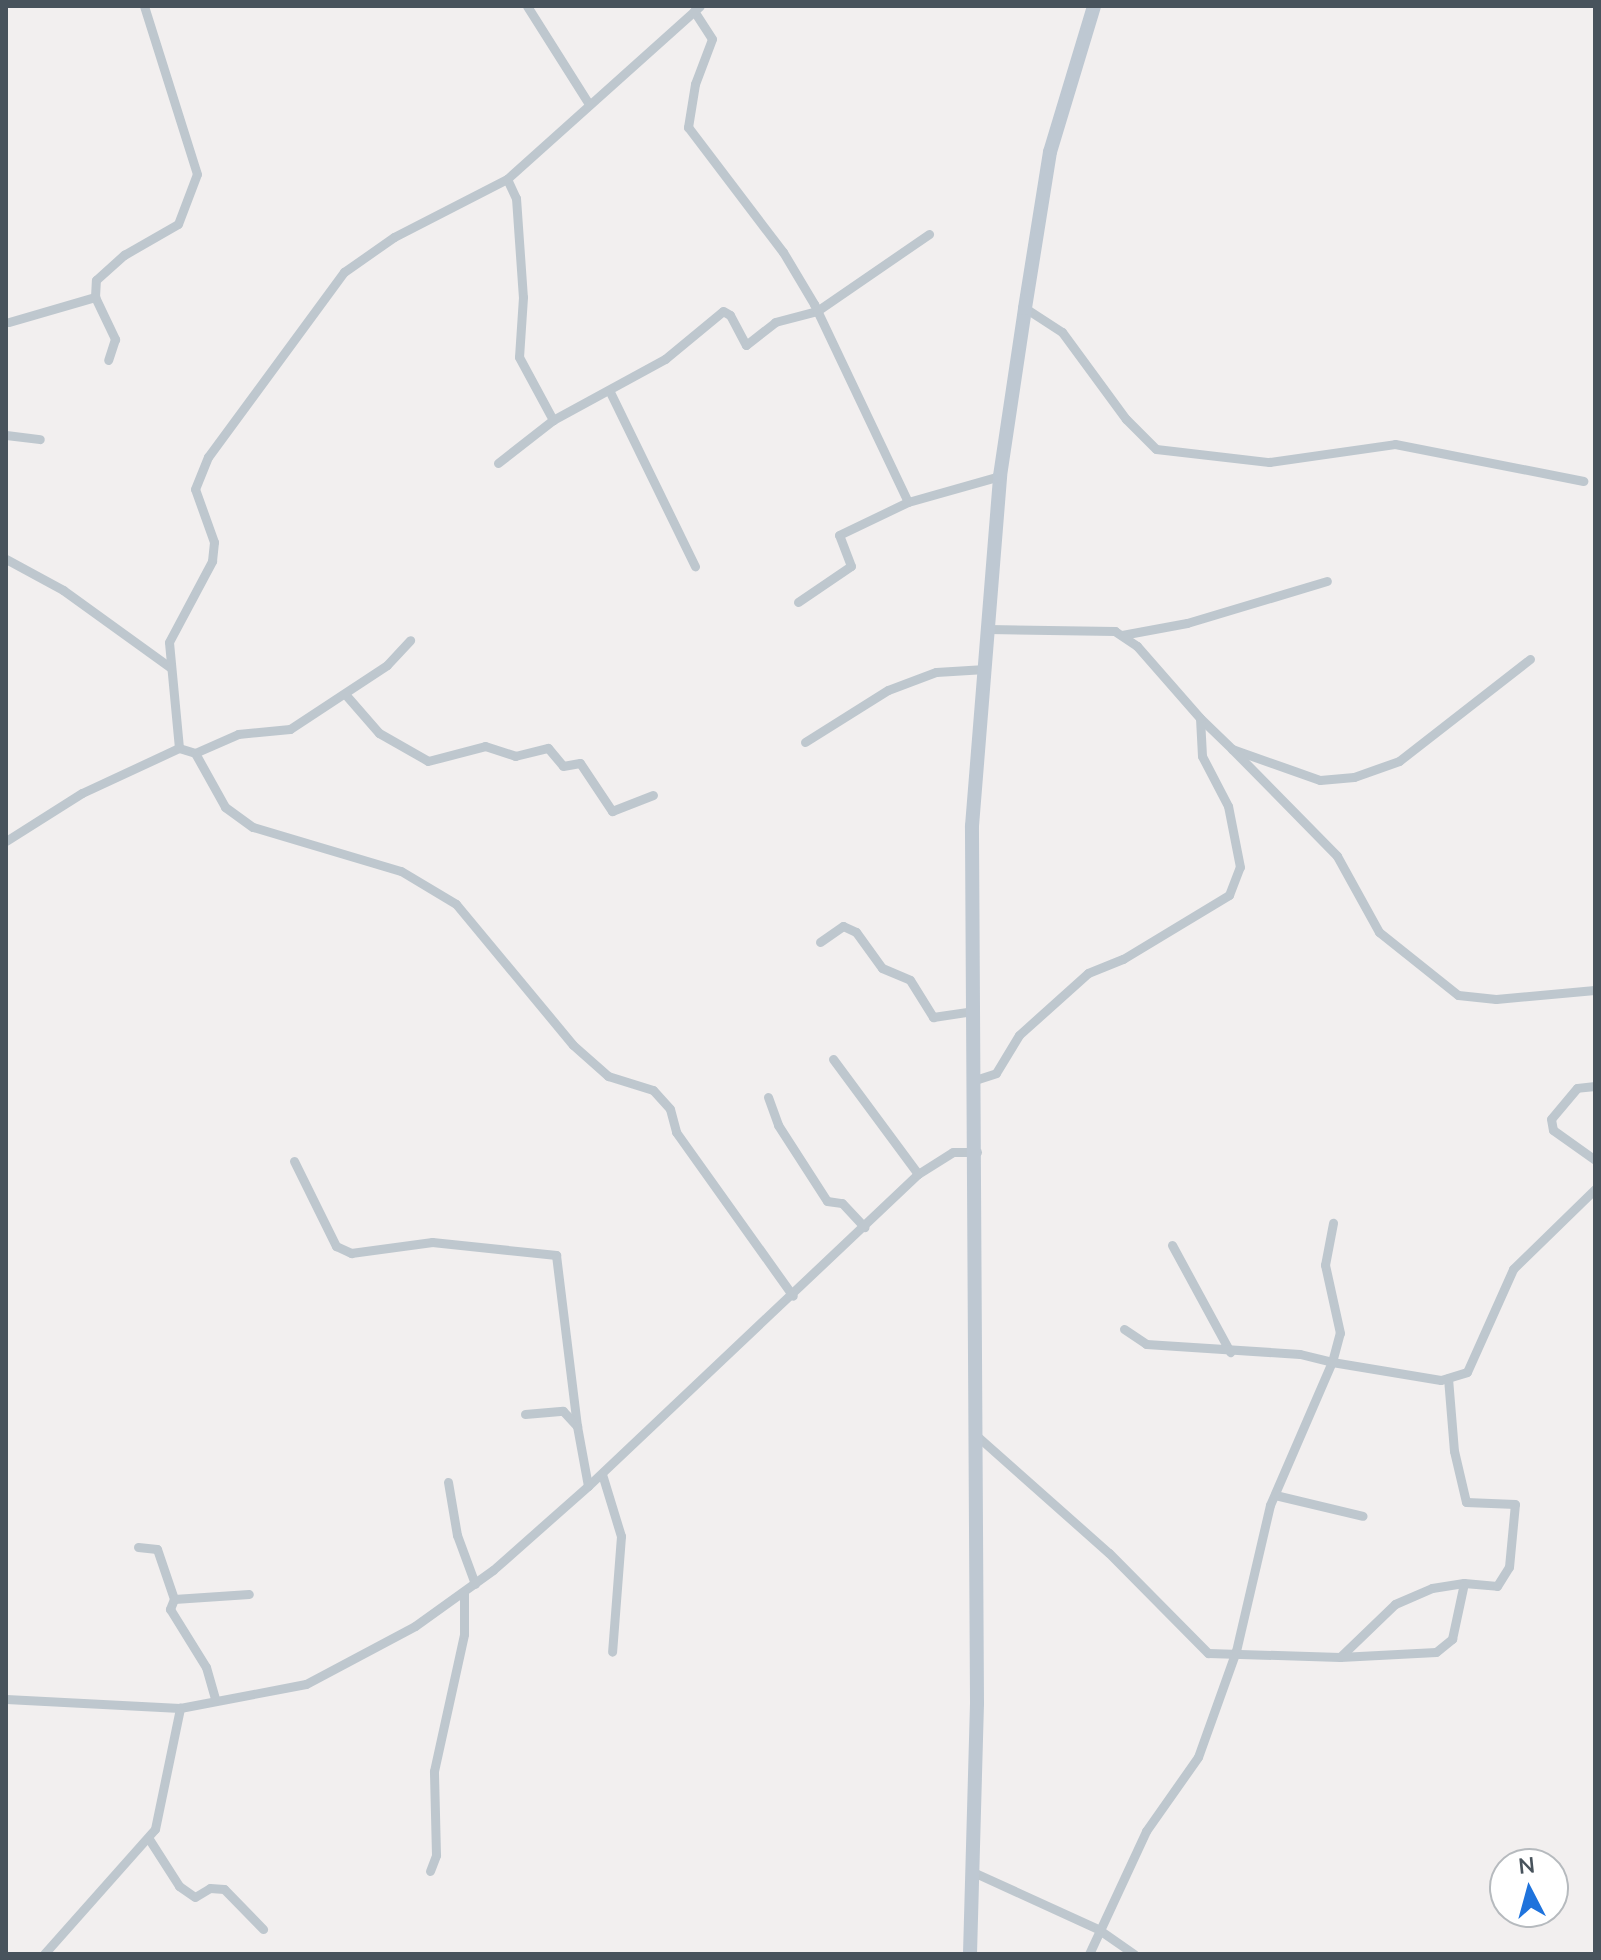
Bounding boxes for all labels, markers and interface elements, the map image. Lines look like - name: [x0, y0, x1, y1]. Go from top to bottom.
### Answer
- north arrow: [1489, 1848, 1569, 1928]
- text: N: [1517, 1850, 1536, 1882]

